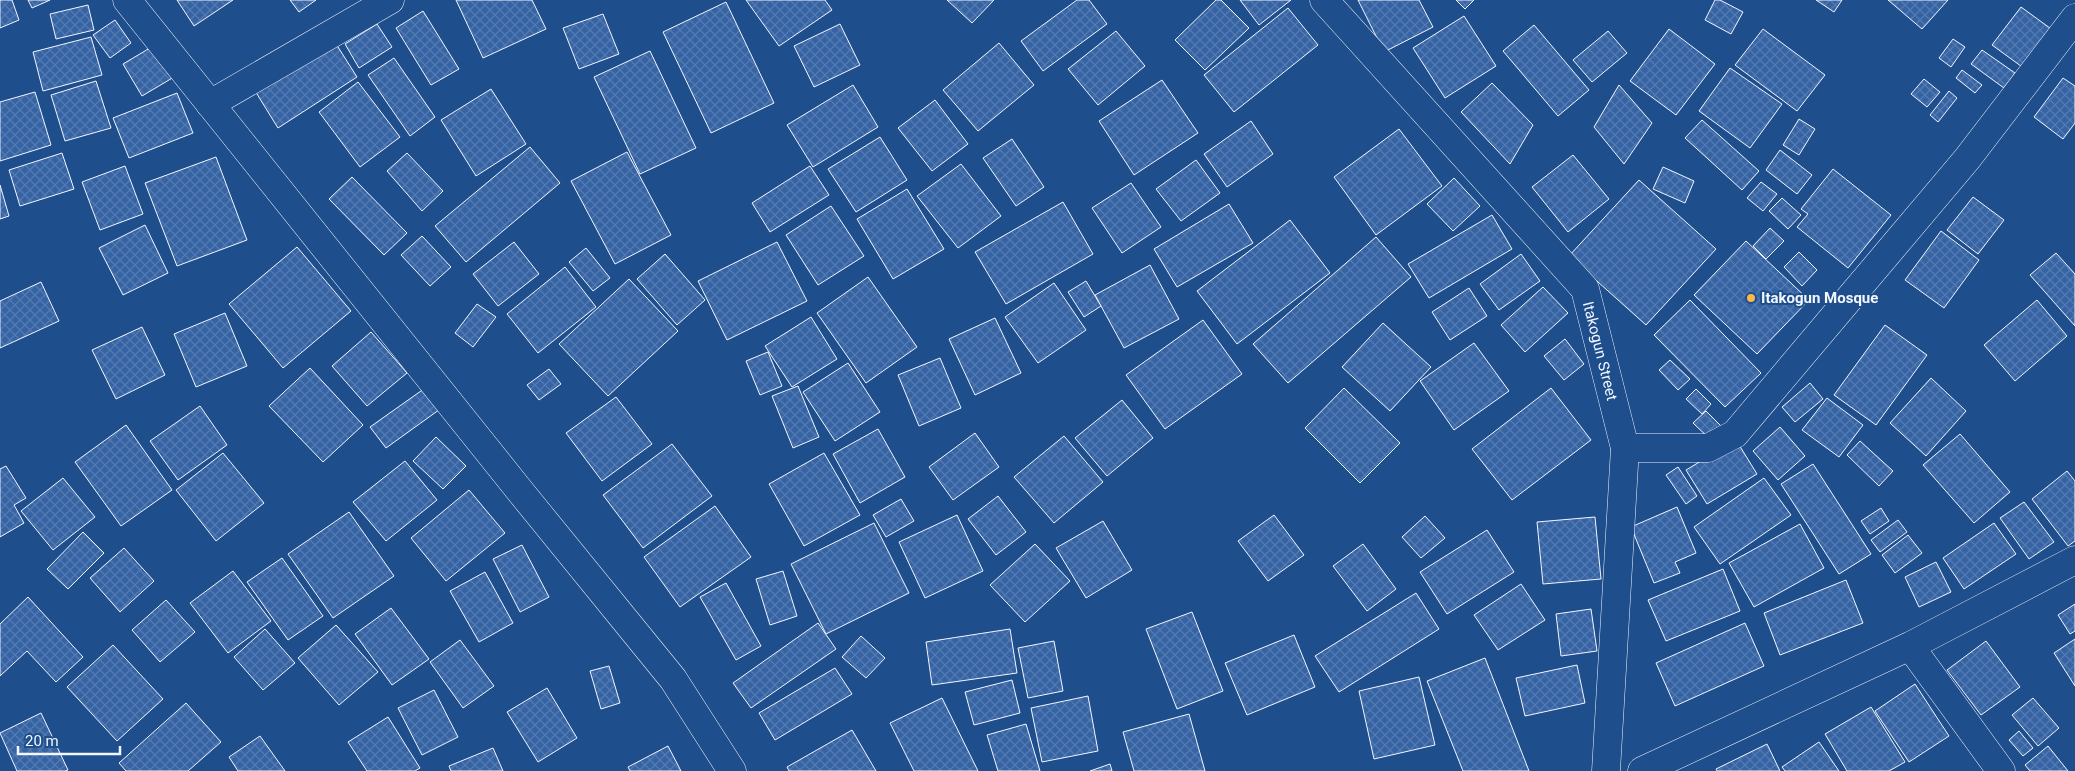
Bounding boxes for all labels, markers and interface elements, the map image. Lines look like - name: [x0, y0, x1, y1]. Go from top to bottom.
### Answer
- place label: Itakogun Mosque: [1761, 289, 1878, 307]
- marker: Itakogun Mosque: [1745, 292, 1757, 304]
- street label: Itakogun Street: [1579, 300, 1621, 403]
- scale bar: [18, 724, 120, 756]
- text: 20 m: [25, 732, 59, 750]

